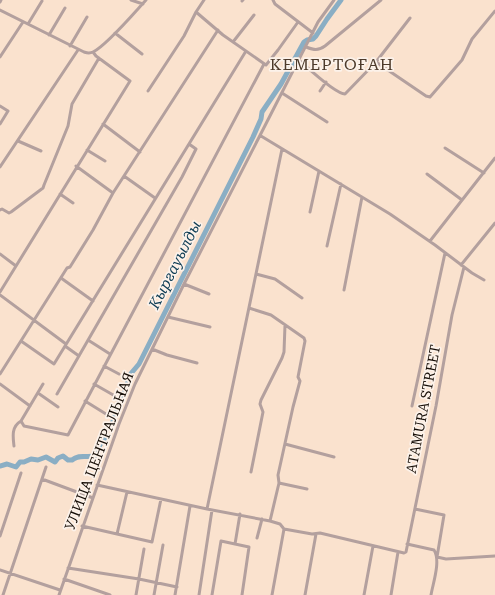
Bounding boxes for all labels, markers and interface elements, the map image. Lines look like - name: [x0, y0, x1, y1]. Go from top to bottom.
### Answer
- district label: КЕМЕРТОҒАН: [270, 55, 394, 74]
- water label: Кыргауылды: [145, 218, 205, 313]
- street label: ATAMURA STREET: [403, 343, 443, 475]
- street label: УЛИЦА ЦЕНТРАЛЬНАЯ: [61, 370, 137, 532]

